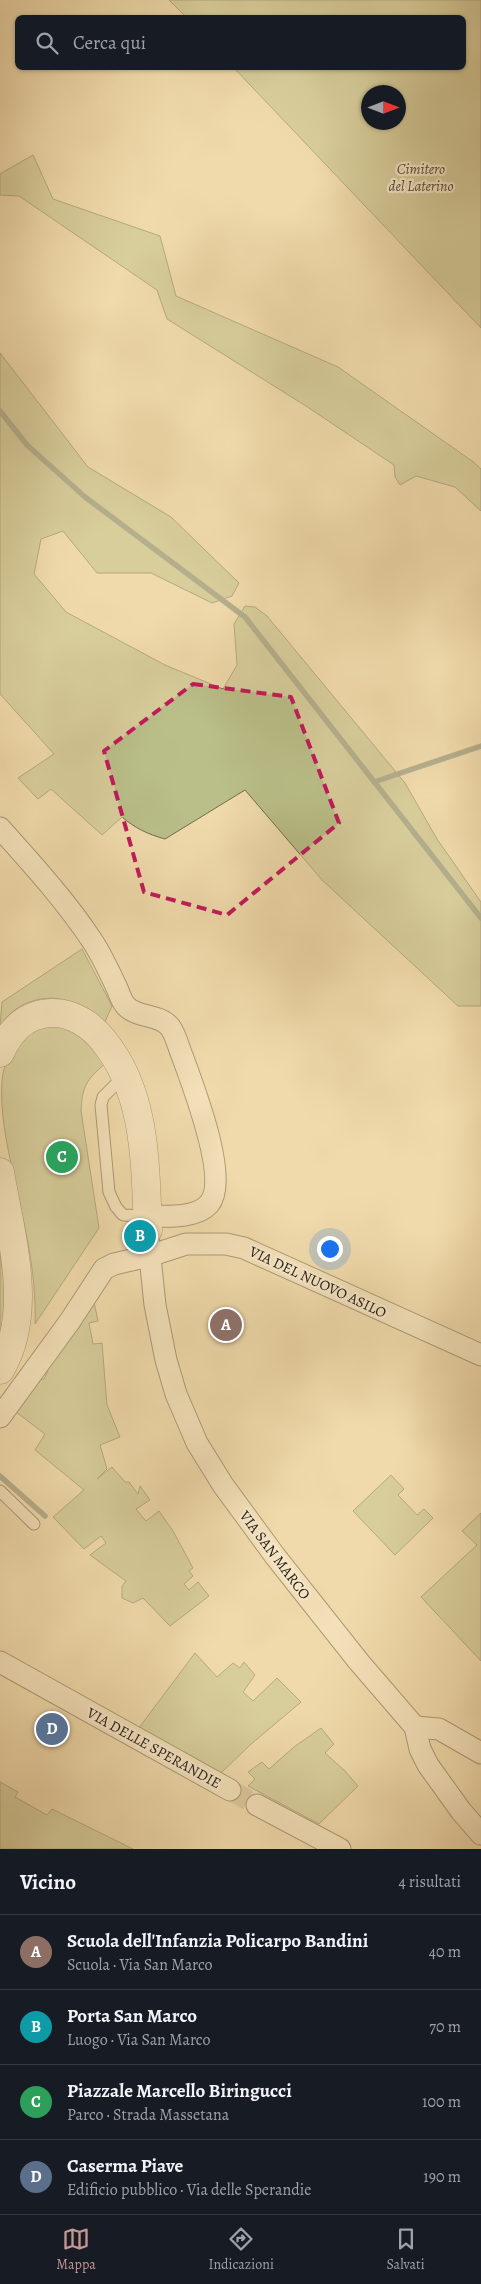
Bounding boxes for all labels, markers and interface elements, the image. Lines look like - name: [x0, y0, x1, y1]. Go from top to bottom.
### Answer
- search box: [15, 15, 466, 70]
- icon: search: [33, 29, 61, 57]
- text: Cerca qui: [73, 30, 146, 56]
- north arrow: [361, 85, 406, 130]
- park label: Cimitero del Laterino: [389, 159, 454, 196]
- pin: C: [46, 1138, 78, 1176]
- pin: B: [124, 1217, 156, 1255]
- your location: [317, 1236, 343, 1262]
- street label: VIA DEL NUOVO ASILO: [245, 1241, 390, 1323]
- pin: A: [210, 1306, 242, 1344]
- street label: VIA SAN MARCO: [234, 1506, 315, 1604]
- street label: VIA DELLE SPERANDIE: [82, 1702, 225, 1793]
- pin: D: [36, 1710, 68, 1748]
- text: Vicino: [20, 1868, 76, 1896]
- text: 4 risultati: [398, 1871, 461, 1893]
- text: Scuola dell'Infanzia Policarpo Bandini: [67, 1928, 368, 1954]
- text: A: [31, 1941, 41, 1963]
- text: 40 m: [429, 1941, 461, 1963]
- text: Scuola · Via San Marco: [67, 1954, 213, 1976]
- text: Porta San Marco: [67, 2003, 197, 2029]
- text: B: [31, 2016, 41, 2038]
- text: 70 m: [429, 2016, 461, 2038]
- text: Luogo · Via San Marco: [67, 2029, 210, 2051]
- text: Piazzale Marcello Biringucci: [67, 2078, 292, 2104]
- text: C: [31, 2091, 41, 2113]
- text: 100 m: [422, 2091, 461, 2113]
- text: Parco · Strada Massetana: [67, 2104, 229, 2126]
- text: Caserma Piave: [67, 2153, 183, 2179]
- text: D: [30, 2166, 42, 2188]
- text: 190 m: [423, 2166, 461, 2188]
- text: Edificio pubblico · Via delle Sperandie: [67, 2179, 312, 2201]
- tab: Mappa: [56, 2225, 96, 2274]
- tab: Indicazioni: [209, 2225, 274, 2274]
- tab: Salvati: [386, 2225, 425, 2274]

